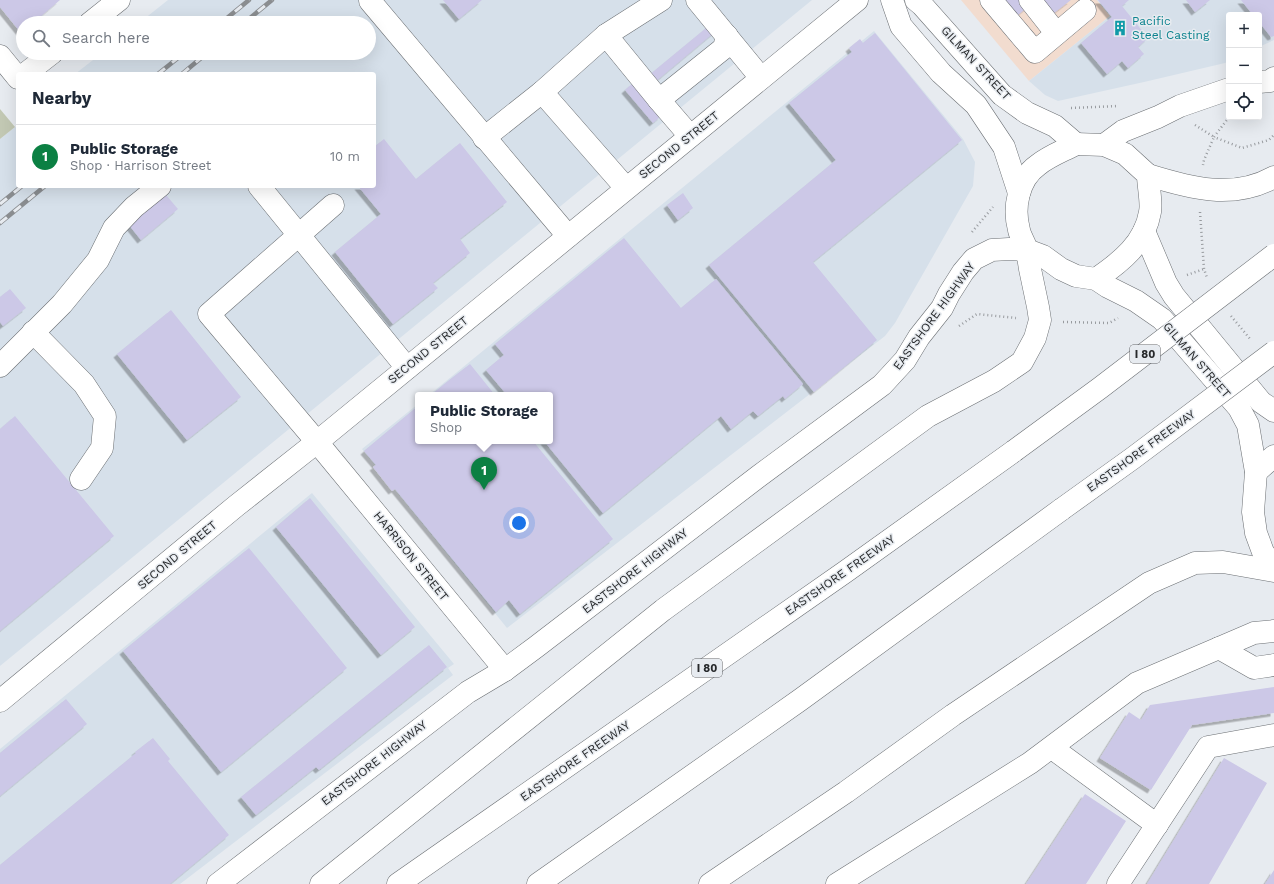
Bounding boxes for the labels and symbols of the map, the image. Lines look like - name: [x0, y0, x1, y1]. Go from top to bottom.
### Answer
- place label: Pacific Steel Casting: [1132, 14, 1210, 42]
- building icon: Pacific Steel Casting: [1111, 19, 1129, 37]
- street label: GILMAN STREET: [938, 23, 1014, 103]
- street label: SECOND STREET: [636, 108, 722, 182]
- street label: EASTSHORE HIGHWAY: [890, 259, 978, 373]
- street label: SECOND STREET: [385, 313, 471, 387]
- street label: GILMAN STREET: [1160, 319, 1234, 401]
- road number: I 80: [1130, 345, 1160, 363]
- street label: EASTSHORE FREEWAY: [1084, 407, 1198, 495]
- pin: 1: [471, 457, 497, 490]
- street label: HARRISON STREET: [371, 508, 451, 604]
- your location: [509, 513, 529, 533]
- street label: SECOND STREET: [135, 518, 219, 592]
- street label: EASTSHORE HIGHWAY: [580, 525, 691, 616]
- street label: EASTSHORE FREEWAY: [783, 532, 898, 618]
- road number: I 80: [692, 659, 722, 677]
- street label: EASTSHORE HIGHWAY: [319, 717, 430, 808]
- street label: EASTSHORE FREEWAY: [518, 718, 633, 804]

